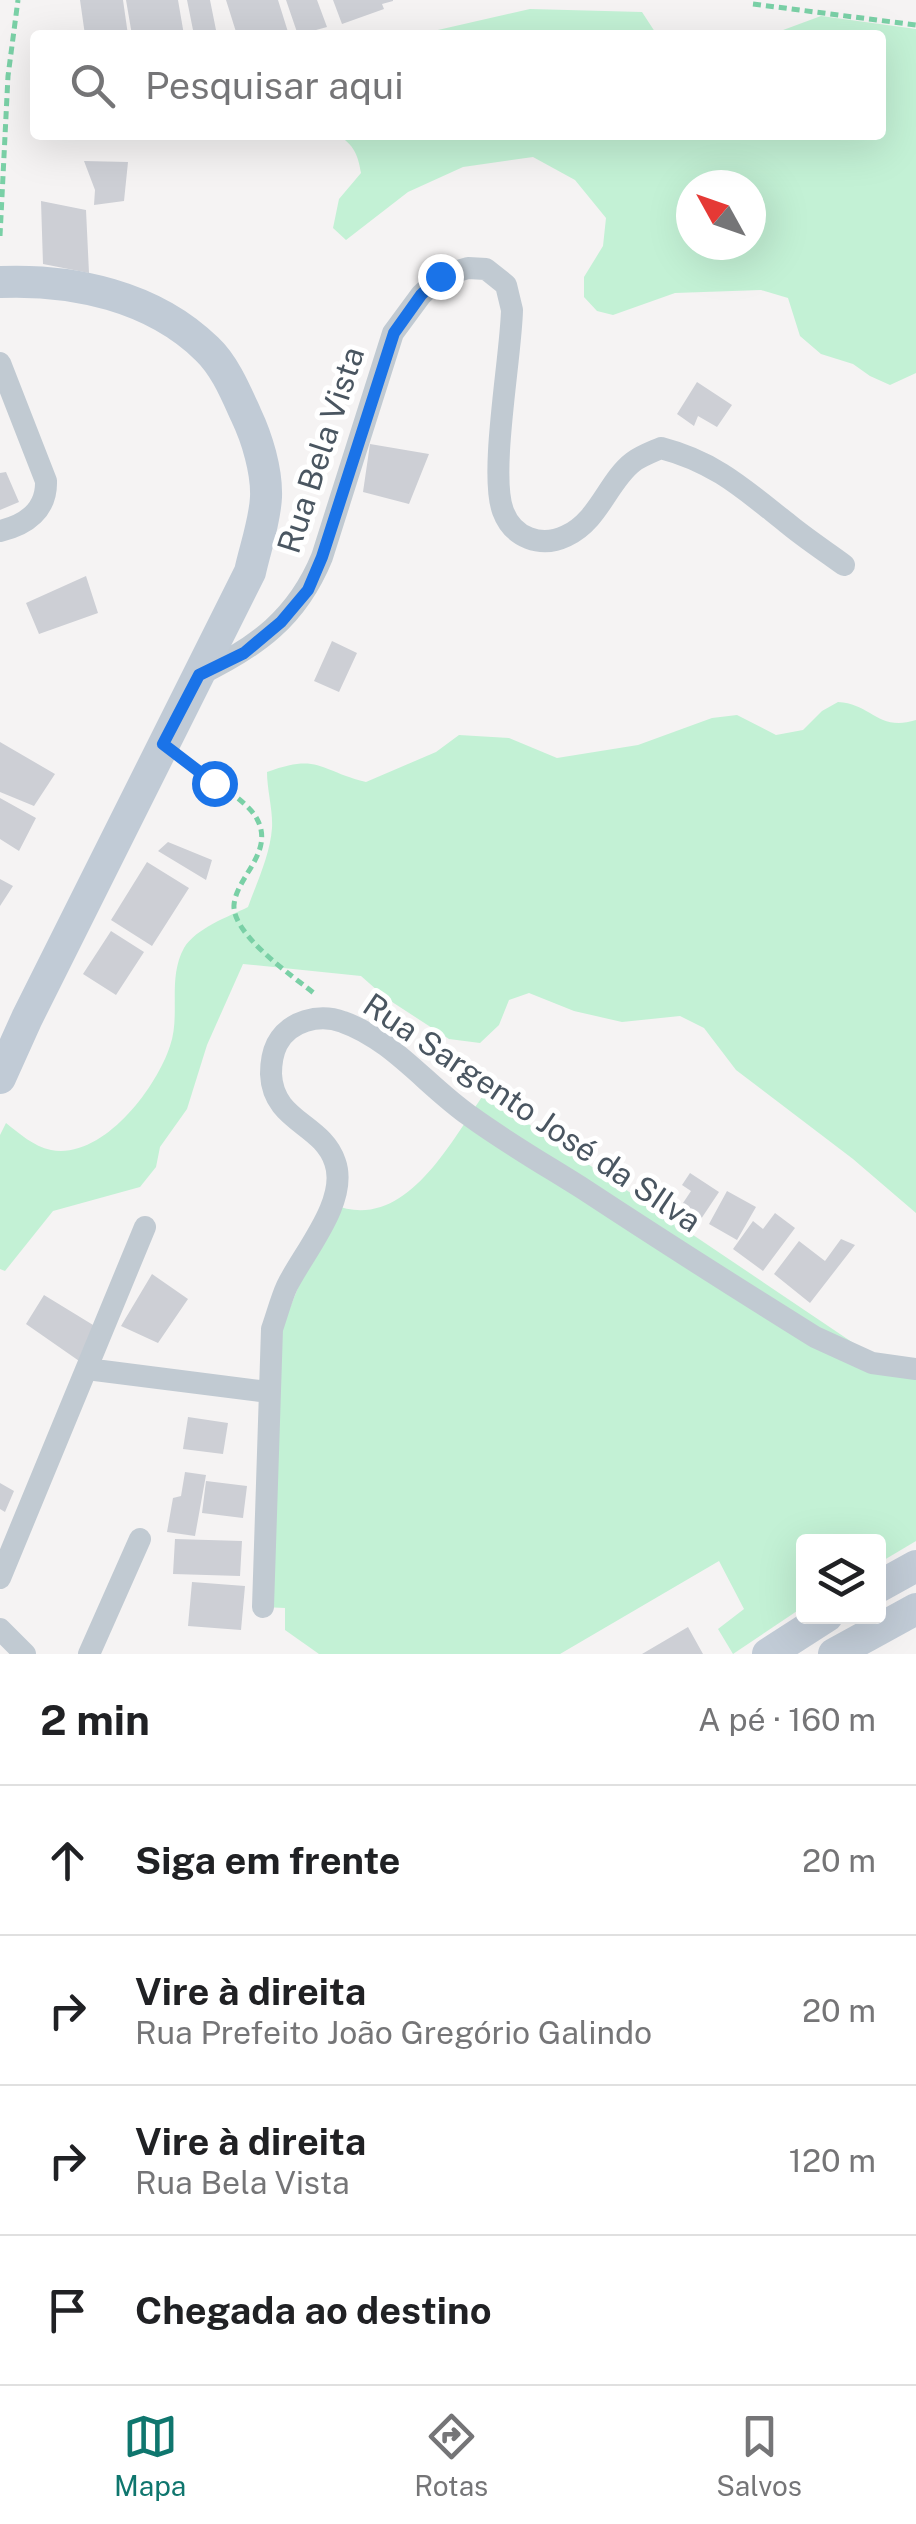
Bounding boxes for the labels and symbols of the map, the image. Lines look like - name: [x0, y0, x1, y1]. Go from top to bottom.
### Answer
- north arrow: [676, 170, 766, 260]
- route end: [418, 254, 464, 300]
- street label: Rua Bela Vista: [270, 342, 371, 558]
- route start: [192, 761, 238, 807]
- street label: Rua Sargento José da SIlva: [357, 986, 708, 1239]

